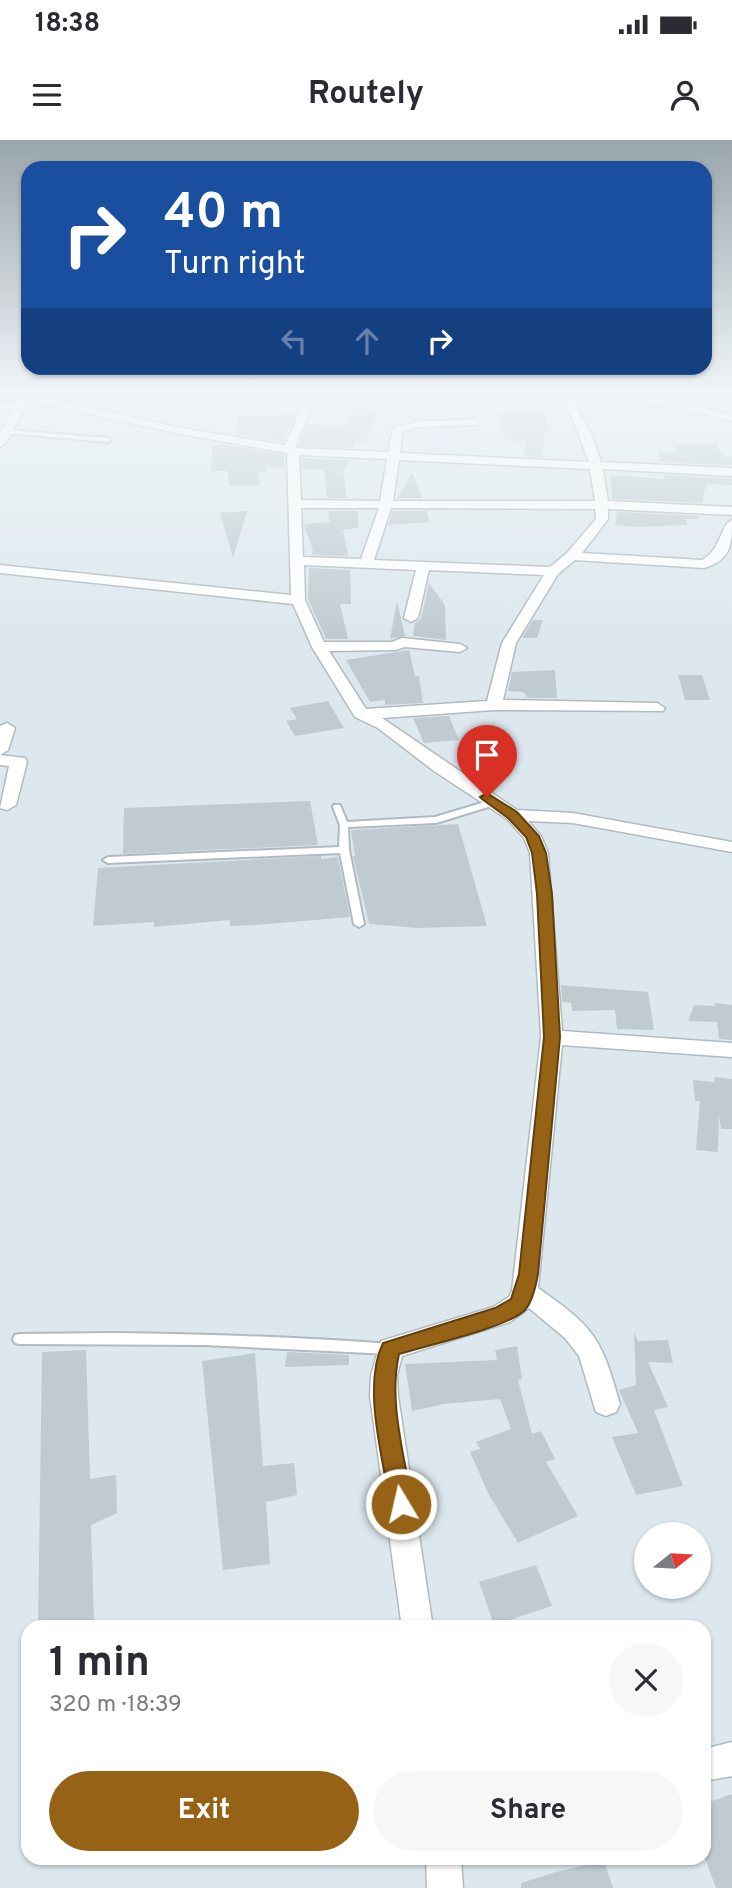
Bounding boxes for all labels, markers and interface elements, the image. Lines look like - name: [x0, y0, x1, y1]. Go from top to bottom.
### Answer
- text: 18:38: [35, 8, 100, 41]
- text: Routely: [308, 75, 424, 115]
- icon: menu: [28, 76, 66, 114]
- icon: person: [666, 76, 704, 114]
- text: 40 m: [164, 184, 283, 246]
- icon: right: [49, 189, 140, 280]
- text: Turn right: [164, 245, 306, 285]
- icon: left: [275, 322, 313, 360]
- icon: ahead: [348, 322, 386, 360]
- icon: right: [421, 322, 459, 360]
- pin: [457, 725, 517, 797]
- icon: arrive: [468, 736, 506, 774]
- position arrow: [364, 1467, 438, 1541]
- north arrow: [634, 1522, 710, 1600]
- map controls: [634, 1522, 711, 1599]
- text: 1 min: [49, 1638, 150, 1691]
- button: close: [609, 1643, 683, 1717]
- text: 320 m · 18:39: [49, 1691, 182, 1720]
- button: Exit: [49, 1771, 359, 1851]
- button: Share: [373, 1771, 683, 1851]

